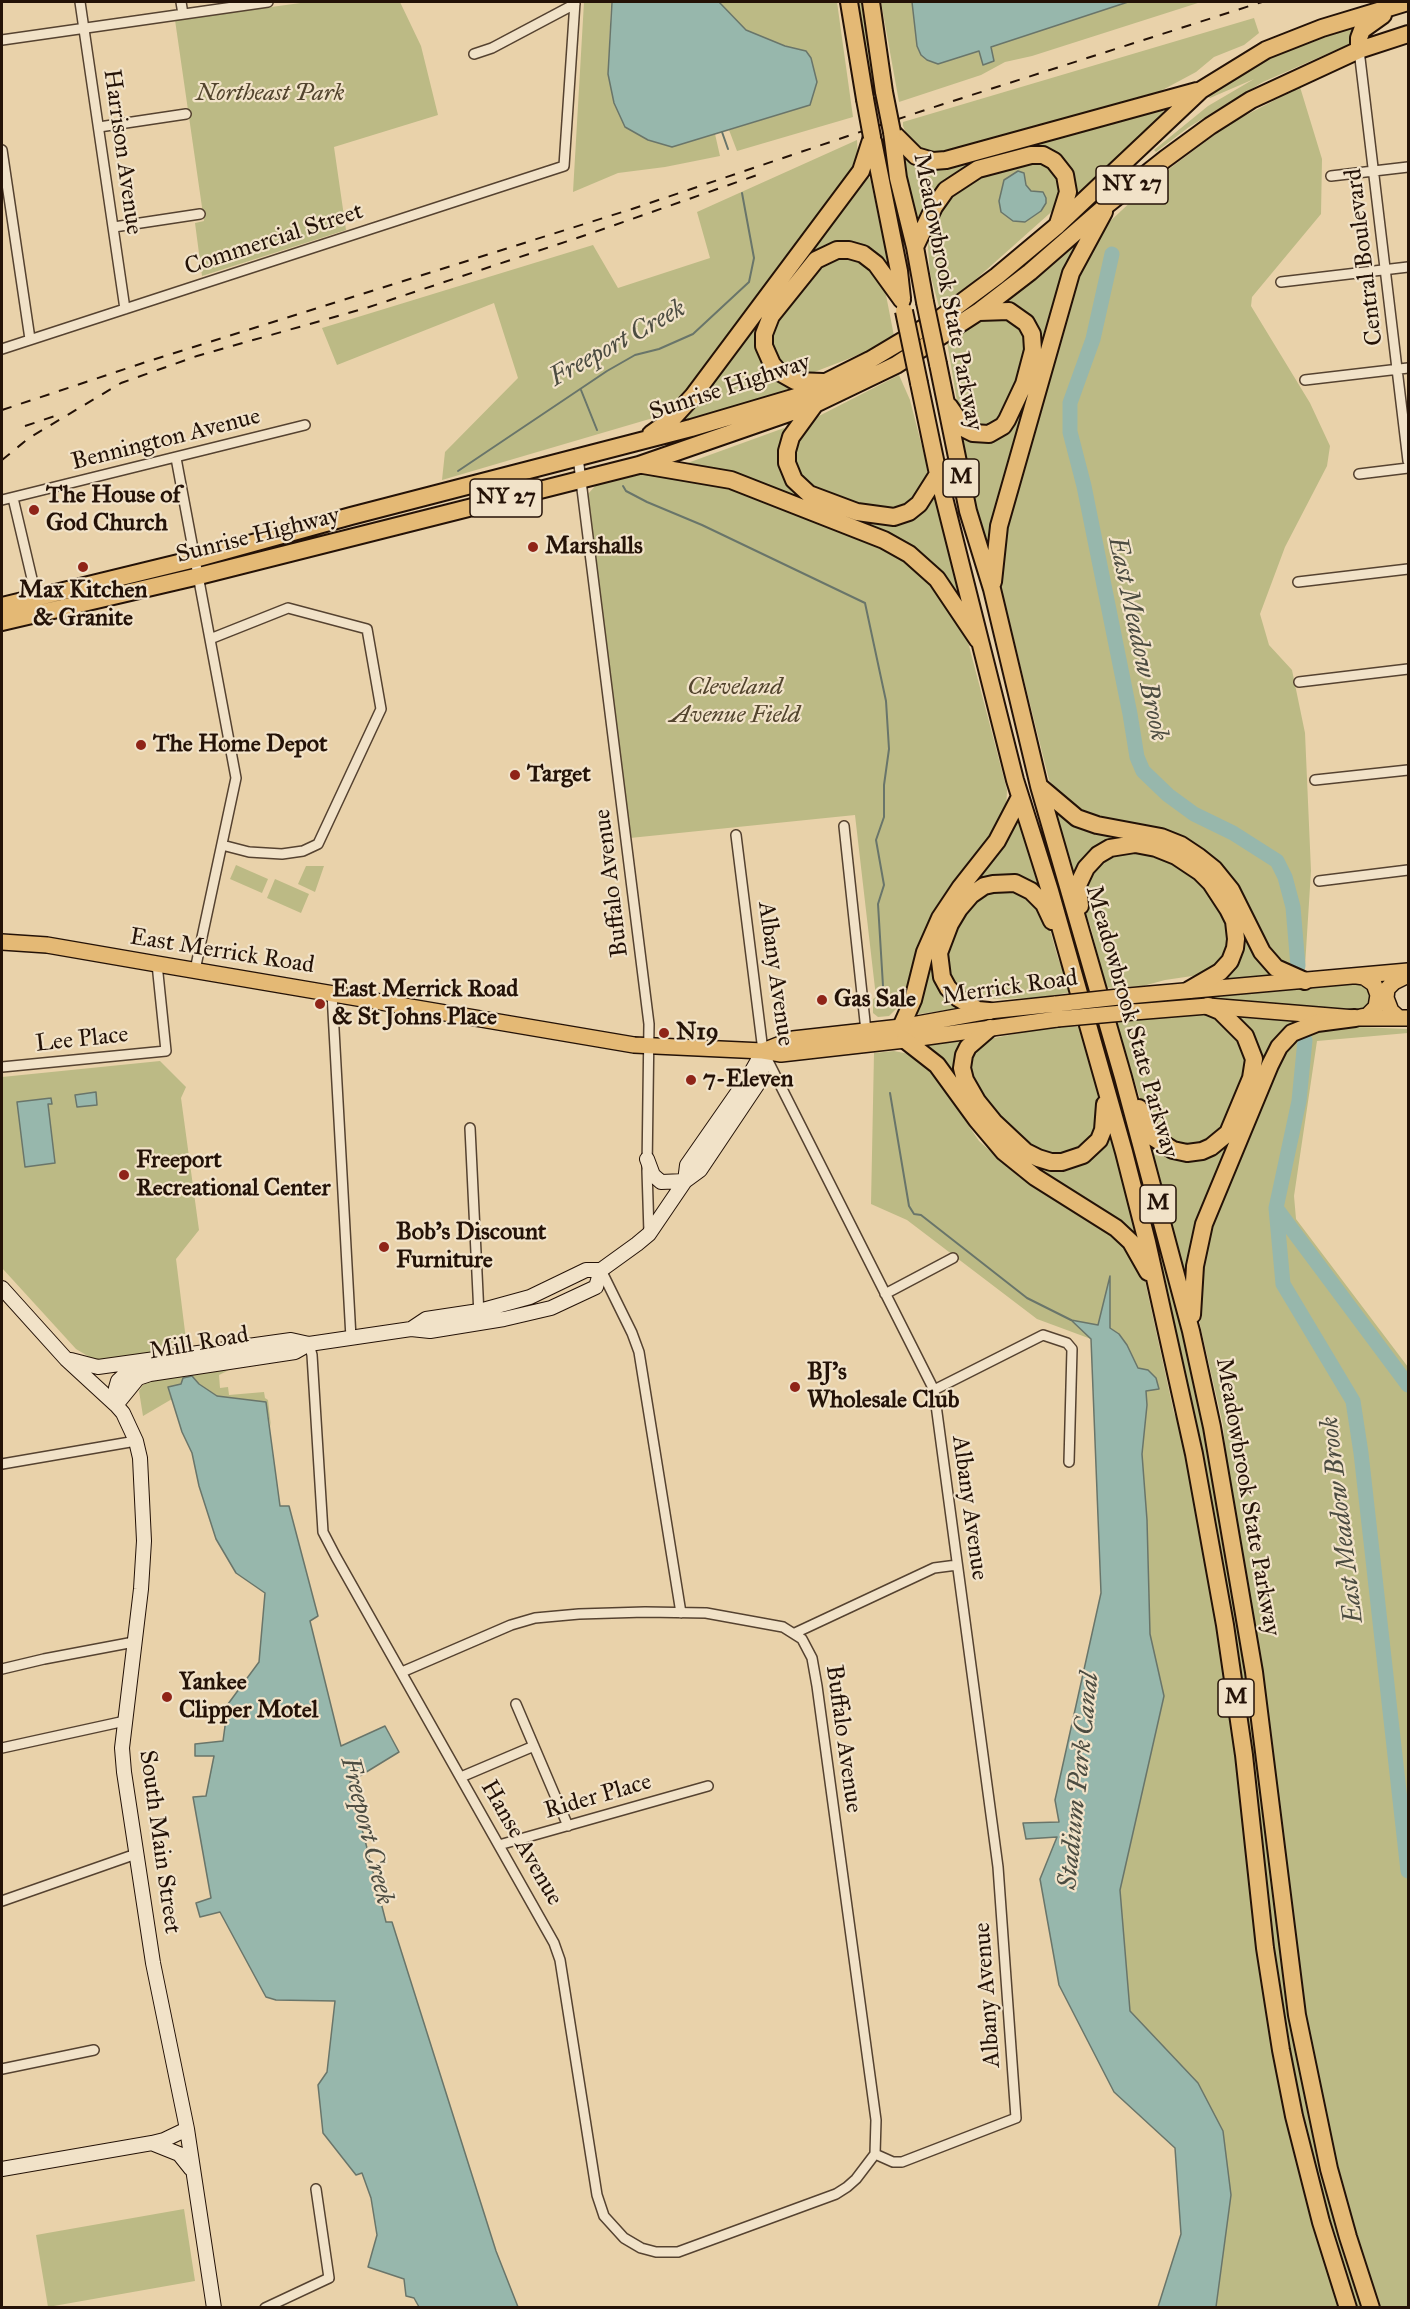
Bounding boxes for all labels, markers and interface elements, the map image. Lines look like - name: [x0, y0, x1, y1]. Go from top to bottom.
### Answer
- street label: Harrison Avenue: [96, 67, 148, 237]
- park label: Northeast Park: [196, 80, 344, 108]
- street label: Meadowbrook State Parkway: [906, 151, 988, 433]
- road number: NY 27: [1096, 166, 1168, 204]
- street label: Central Boulevard: [1340, 167, 1390, 347]
- street label: Commercial Street: [181, 198, 367, 282]
- water label: Freeport Creek: [544, 294, 692, 394]
- street label: Sunrise Highway: [646, 348, 814, 428]
- street label: Bennington Avenue: [69, 403, 263, 477]
- road number: M: [943, 459, 979, 497]
- road number: NY 27: [470, 479, 542, 517]
- place label: The House of God Church: [46, 482, 181, 538]
- street label: Sunrise Highway: [173, 502, 343, 570]
- marker: The House of God Church: [27, 503, 41, 517]
- place label: Marshalls: [545, 533, 643, 561]
- water label: East Meadow Brook: [1100, 534, 1174, 744]
- marker: Marshalls: [526, 540, 540, 554]
- marker: Max Kitchen & Granite: [76, 560, 90, 574]
- place label: Max Kitchen & Granite: [18, 577, 148, 633]
- park label: Cleveland Avenue Field: [670, 674, 800, 730]
- place label: The Home Depot: [153, 731, 328, 759]
- marker: The Home Depot: [134, 738, 148, 752]
- place label: Target: [527, 761, 591, 789]
- marker: Target: [508, 768, 522, 782]
- street label: Buffalo Avenue: [589, 807, 635, 959]
- street label: Meadowbrook State Parkway: [1078, 883, 1184, 1161]
- street label: Albany Avenue: [751, 900, 799, 1048]
- street label: East Merrick Road: [128, 923, 316, 981]
- street label: Merrick Road: [940, 964, 1080, 1012]
- place label: East Merrick Road & St Johns Place: [332, 976, 518, 1032]
- place label: Gas Sale: [834, 986, 916, 1014]
- marker: Gas Sale: [815, 993, 829, 1007]
- marker: East Merrick Road & St Johns Place: [313, 997, 327, 1011]
- place label: N19: [676, 1019, 719, 1047]
- street label: Lee Place: [34, 1021, 130, 1059]
- marker: N19: [657, 1026, 671, 1040]
- place label: 7-Eleven: [703, 1066, 793, 1094]
- marker: 7-Eleven: [684, 1073, 698, 1087]
- place label: Freeport Recreational Center: [136, 1147, 331, 1203]
- marker: Freeport Recreational Center: [117, 1168, 131, 1182]
- road number: M: [1140, 1185, 1176, 1223]
- place label: Bob's Discount Furniture: [396, 1219, 546, 1275]
- marker: Bob's Discount Furniture: [377, 1240, 391, 1254]
- street label: Mill Road: [147, 1321, 251, 1367]
- street label: Meadowbrook State Parkway: [1208, 1356, 1286, 1638]
- place label: BJ's Wholesale Club: [807, 1359, 959, 1415]
- marker: BJ's Wholesale Club: [788, 1380, 802, 1394]
- water label: East Meadow Brook: [1315, 1415, 1371, 1625]
- street label: Albany Avenue: [945, 1434, 993, 1582]
- street label: Buffalo Avenue: [818, 1663, 868, 1815]
- place label: Yankee Clipper Motel: [179, 1669, 318, 1725]
- water label: Stadium Park Canal: [1053, 1671, 1107, 1891]
- road number: M: [1218, 1679, 1254, 1717]
- marker: Yankee Clipper Motel: [160, 1690, 174, 1704]
- street label: South Main Street: [132, 1748, 186, 1936]
- water label: Freeport Creek: [333, 1754, 399, 1908]
- street label: Rider Place: [541, 1768, 655, 1826]
- street label: Hanse Avenue: [474, 1775, 568, 1911]
- street label: Albany Avenue: [969, 1921, 1007, 2069]

